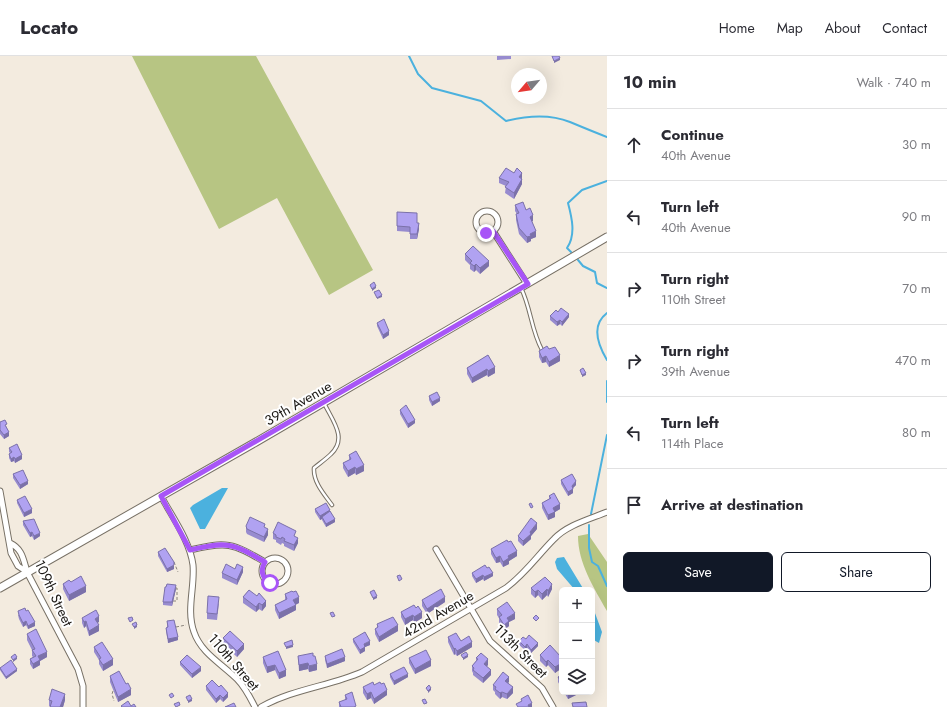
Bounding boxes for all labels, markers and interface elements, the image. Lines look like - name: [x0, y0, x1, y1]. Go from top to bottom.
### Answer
- text: Locato: [20, 14, 78, 41]
- text: Home: [719, 18, 755, 38]
- text: Map: [777, 18, 803, 38]
- text: About: [825, 18, 860, 38]
- text: Contact: [882, 18, 927, 38]
- north arrow: [511, 68, 547, 104]
- text: 10 min: [623, 70, 676, 94]
- text: Walk · 740 m: [857, 73, 931, 92]
- text: Continue: [661, 124, 724, 146]
- icon: ahead: [623, 134, 645, 156]
- text: 30 m: [902, 135, 931, 154]
- text: 40th Avenue: [661, 146, 731, 165]
- text: Turn left: [661, 196, 719, 218]
- icon: left: [623, 206, 645, 228]
- text: 90 m: [902, 207, 931, 226]
- text: 40th Avenue: [661, 218, 731, 237]
- route end: [477, 224, 495, 242]
- text: Turn right: [661, 268, 729, 290]
- icon: right: [623, 278, 645, 300]
- text: 70 m: [902, 279, 931, 298]
- text: 110th Street: [661, 290, 725, 309]
- text: Turn right: [661, 340, 729, 362]
- icon: right: [623, 350, 645, 372]
- text: 470 m: [895, 351, 931, 370]
- text: 39th Avenue: [661, 362, 730, 381]
- street label: 39th Avenue: [261, 376, 335, 430]
- text: Turn left: [661, 412, 719, 434]
- icon: left: [623, 422, 645, 444]
- text: 80 m: [902, 423, 931, 442]
- text: 114th Place: [661, 434, 723, 453]
- icon: arrive: [623, 494, 645, 516]
- text: Arrive at destination: [661, 494, 803, 516]
- button: Save: [623, 552, 773, 592]
- button: Share: [781, 552, 931, 592]
- street label: 109th Street: [30, 557, 78, 630]
- route start: [261, 574, 279, 592]
- street label: 42nd Avenue: [399, 586, 477, 642]
- map controls: [559, 587, 595, 695]
- button: +: [559, 587, 595, 623]
- street label: 113th Street: [490, 620, 553, 683]
- button: −: [559, 623, 595, 659]
- street label: 110th Street: [204, 629, 265, 695]
- button: layers: [559, 659, 595, 695]

